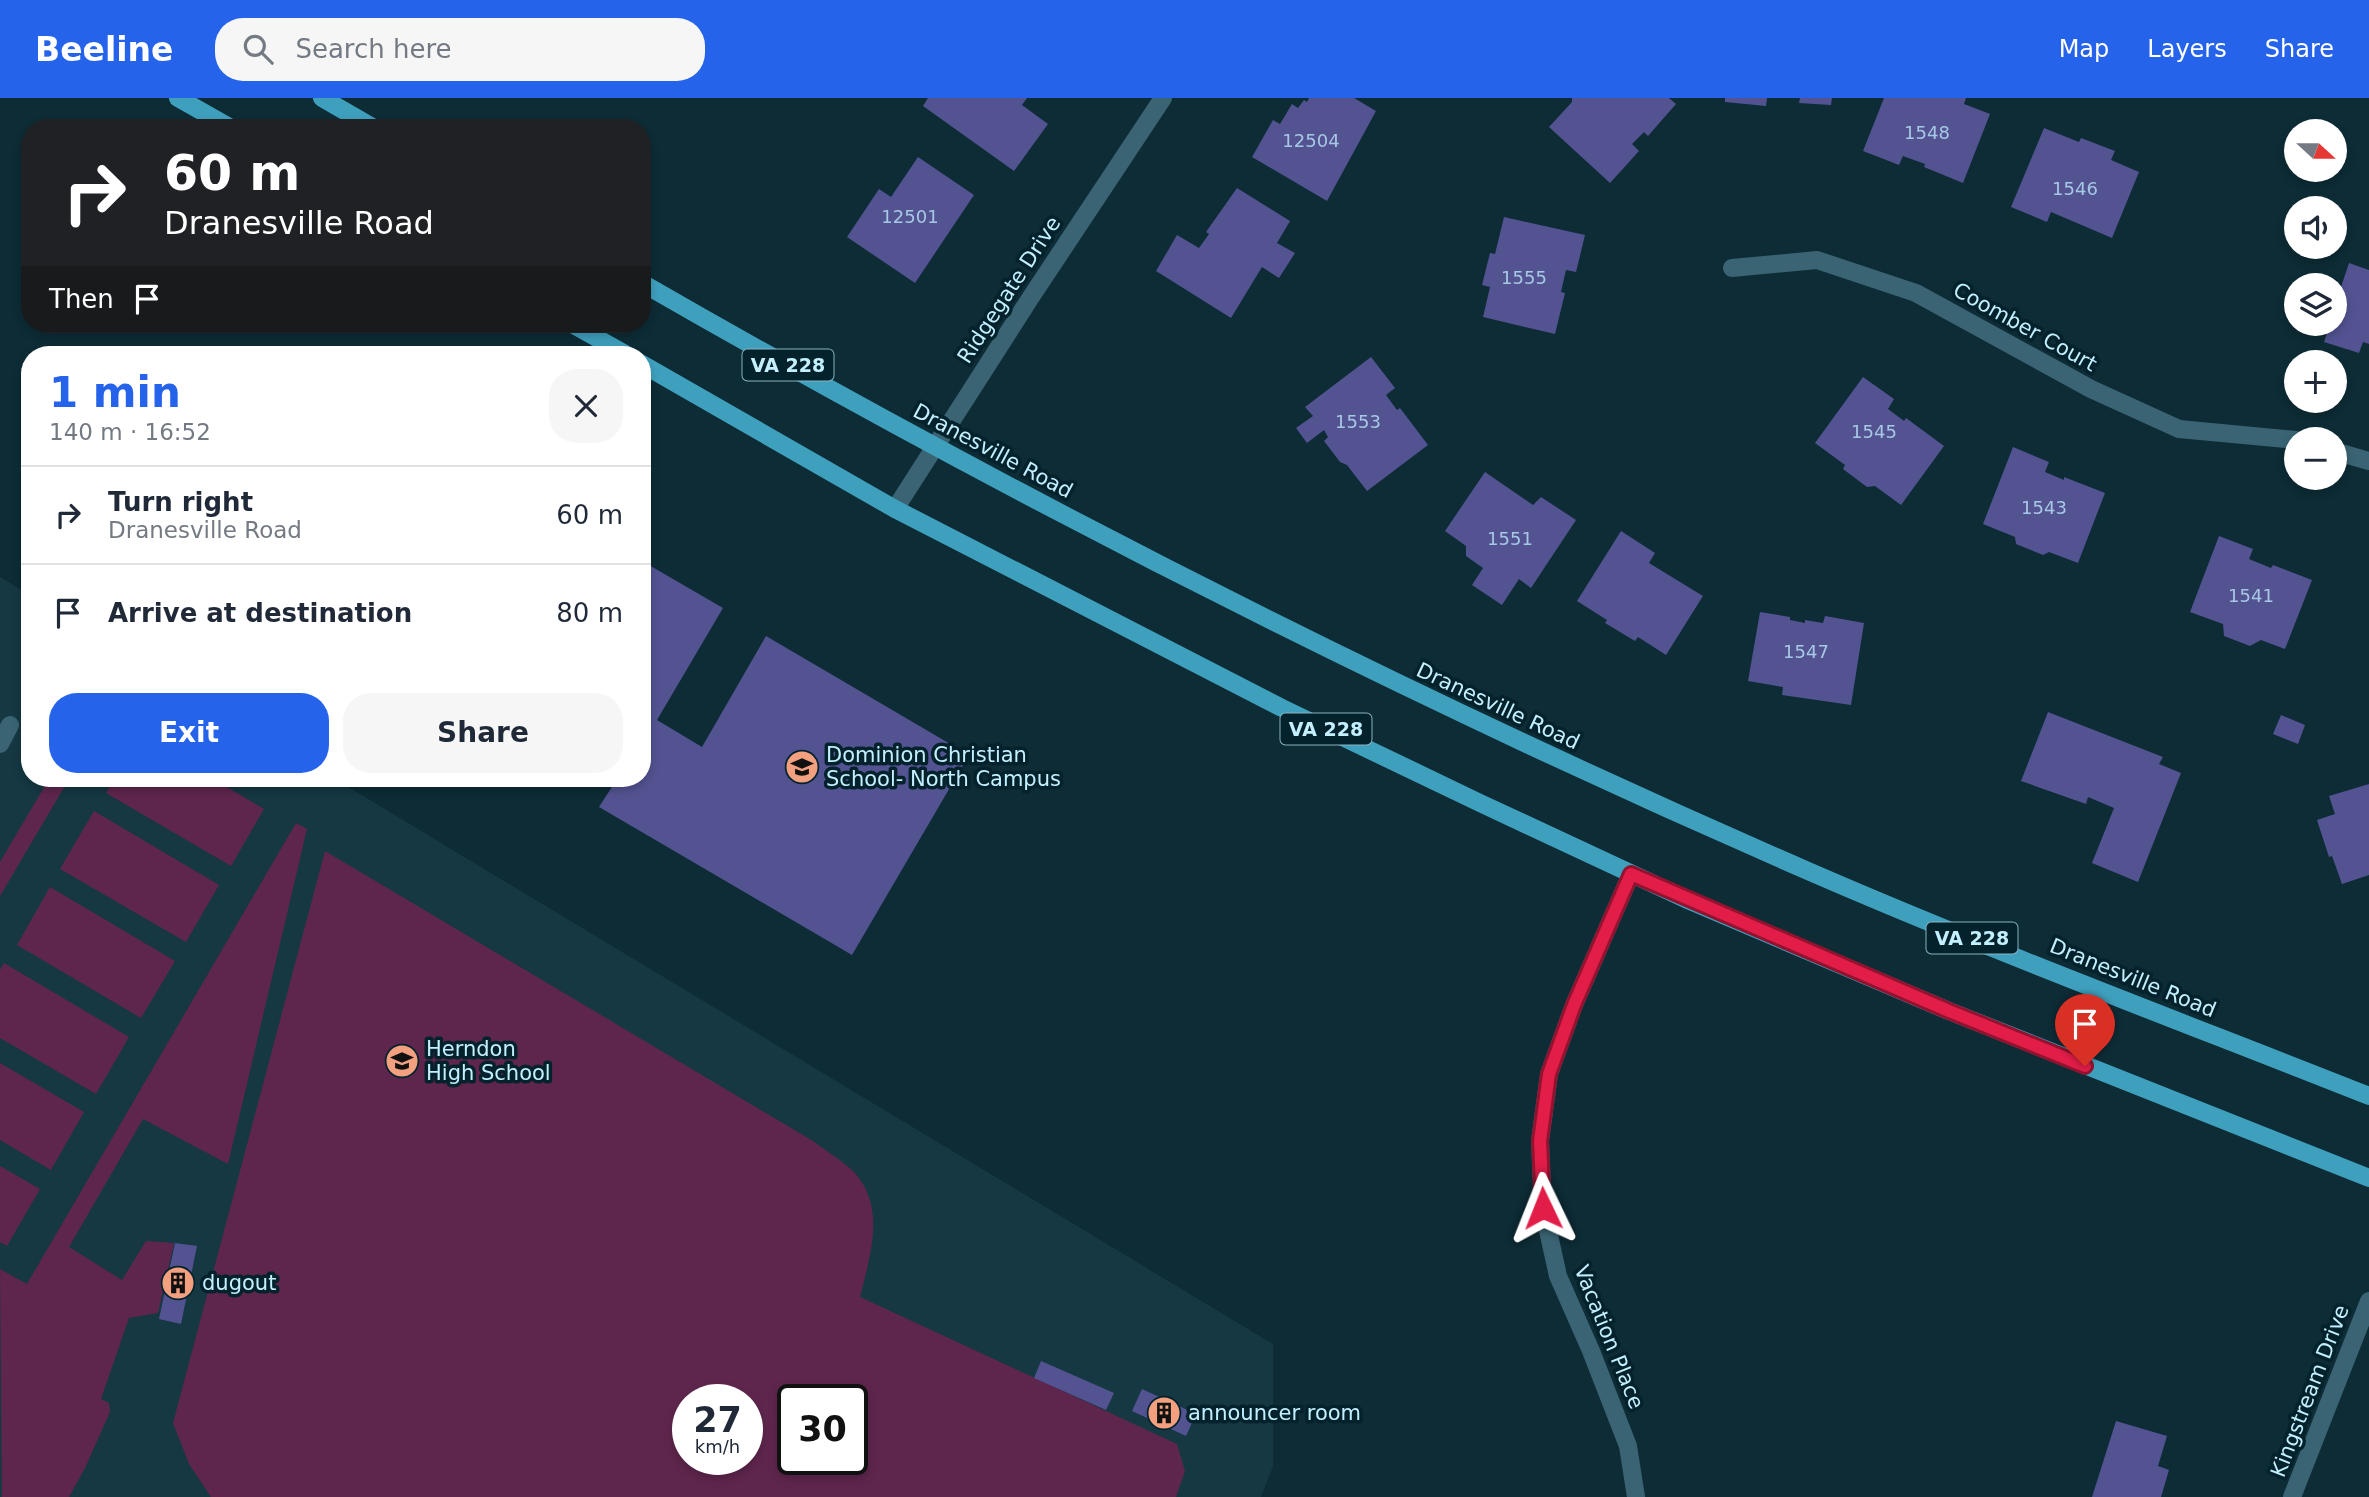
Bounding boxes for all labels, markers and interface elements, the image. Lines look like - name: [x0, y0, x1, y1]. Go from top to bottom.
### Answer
- search box: [215, 18, 705, 81]
- text: Beeline: [35, 30, 173, 69]
- icon: search: [239, 30, 277, 68]
- text: Search here: [295, 34, 452, 64]
- text: Map: [2059, 35, 2109, 63]
- text: Layers: [2147, 35, 2227, 63]
- text: Share: [2265, 35, 2334, 63]
- north arrow: [2284, 119, 2347, 182]
- map controls: [2284, 119, 2347, 490]
- house number: 1548: [1904, 122, 1950, 143]
- house number: 12504: [1282, 130, 1340, 151]
- text: 60 m: [164, 145, 300, 202]
- icon: right: [49, 147, 140, 238]
- house number: 1546: [2052, 178, 2098, 199]
- button: sound: [2284, 196, 2347, 259]
- text: Dranesville Road: [164, 204, 434, 242]
- house number: 12501: [881, 206, 939, 227]
- street label: Ridgegate Drive: [953, 212, 1065, 368]
- house number: 1555: [1501, 267, 1547, 288]
- button: layers: [2284, 273, 2347, 336]
- street label: Coomber Court: [1949, 278, 2101, 376]
- icon: arrive: [128, 280, 166, 318]
- text: Then: [49, 284, 114, 314]
- road number: VA 228: [742, 350, 834, 380]
- button: +: [2284, 350, 2347, 413]
- text: 1 min: [49, 368, 181, 417]
- button: close: [549, 369, 623, 443]
- street label: Dranesville Road: [909, 399, 1077, 503]
- house number: 1553: [1335, 411, 1381, 432]
- text: 140 m · 16:52: [49, 419, 211, 445]
- house number: 1545: [1851, 421, 1897, 442]
- button: −: [2284, 427, 2347, 490]
- text: Turn right: [108, 487, 253, 517]
- icon: right: [49, 496, 87, 534]
- house number: 1543: [2021, 497, 2067, 518]
- text: 60 m: [556, 500, 623, 530]
- text: Dranesville Road: [108, 517, 302, 543]
- house number: 1551: [1487, 528, 1533, 549]
- house number: 1541: [2228, 585, 2274, 606]
- icon: arrive: [49, 594, 87, 632]
- text: Arrive at destination: [108, 598, 412, 628]
- text: 80 m: [556, 598, 623, 628]
- house number: 1547: [1783, 641, 1829, 662]
- street label: Dranesville Road: [1413, 658, 1583, 754]
- button: Exit: [49, 693, 329, 773]
- button: Share: [343, 693, 623, 773]
- road number: VA 228: [1280, 714, 1372, 744]
- place label: Dominion Christian School- North Campus: [826, 743, 1061, 791]
- school or university icon: Dominion Christian School- North Campus: [783, 748, 821, 786]
- road number: VA 228: [1926, 922, 2018, 954]
- street label: Dranesville Road: [2046, 934, 2220, 1022]
- pin: [2055, 994, 2115, 1066]
- icon: arrive: [2066, 1005, 2104, 1043]
- place label: Herndon High School: [426, 1037, 551, 1085]
- school or university icon: Herndon High School: [383, 1042, 421, 1080]
- position arrow: [1506, 1171, 1580, 1245]
- street label: Vacation Place: [1569, 1262, 1649, 1412]
- building icon: dugout: [159, 1264, 197, 1302]
- place label: dugout: [202, 1271, 276, 1295]
- street label: Kingstream Drive: [2266, 1302, 2354, 1480]
- speed limit sign: 30: [777, 1384, 868, 1475]
- building icon: announcer room: [1145, 1394, 1183, 1432]
- text: 27: [693, 1400, 742, 1440]
- place label: announcer room: [1188, 1401, 1361, 1425]
- text: km/h: [695, 1436, 740, 1457]

